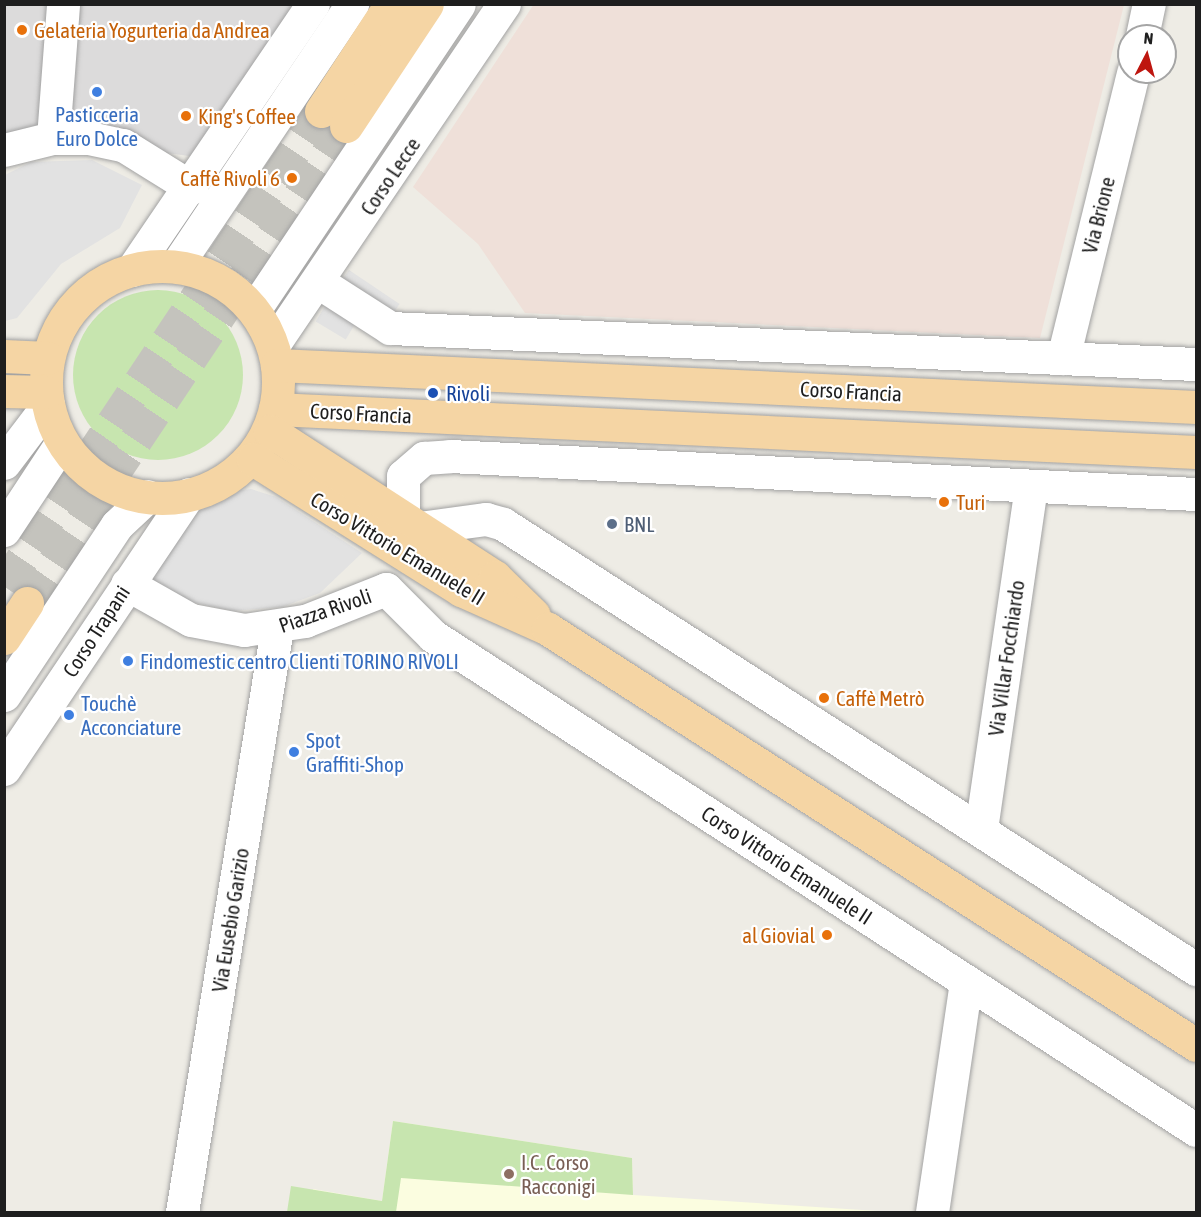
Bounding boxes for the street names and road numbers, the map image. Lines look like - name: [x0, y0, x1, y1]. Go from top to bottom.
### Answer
- street label: Corso Lecce: [355, 132, 425, 220]
- street label: Via Brione: [1076, 174, 1120, 256]
- street label: Corso Francia: [800, 376, 902, 406]
- street label: Corso Francia: [310, 398, 412, 428]
- street label: Corso Vittorio Emanuele II: [306, 486, 490, 610]
- street label: Via Villar Focchiardo: [983, 578, 1029, 738]
- street label: Corso Trapani: [57, 581, 135, 681]
- street label: Piazza Rivoli: [275, 582, 375, 638]
- street label: Corso Vittorio Emanuele II: [697, 800, 877, 930]
- street label: Via Eusebio Garizio: [206, 846, 254, 994]

